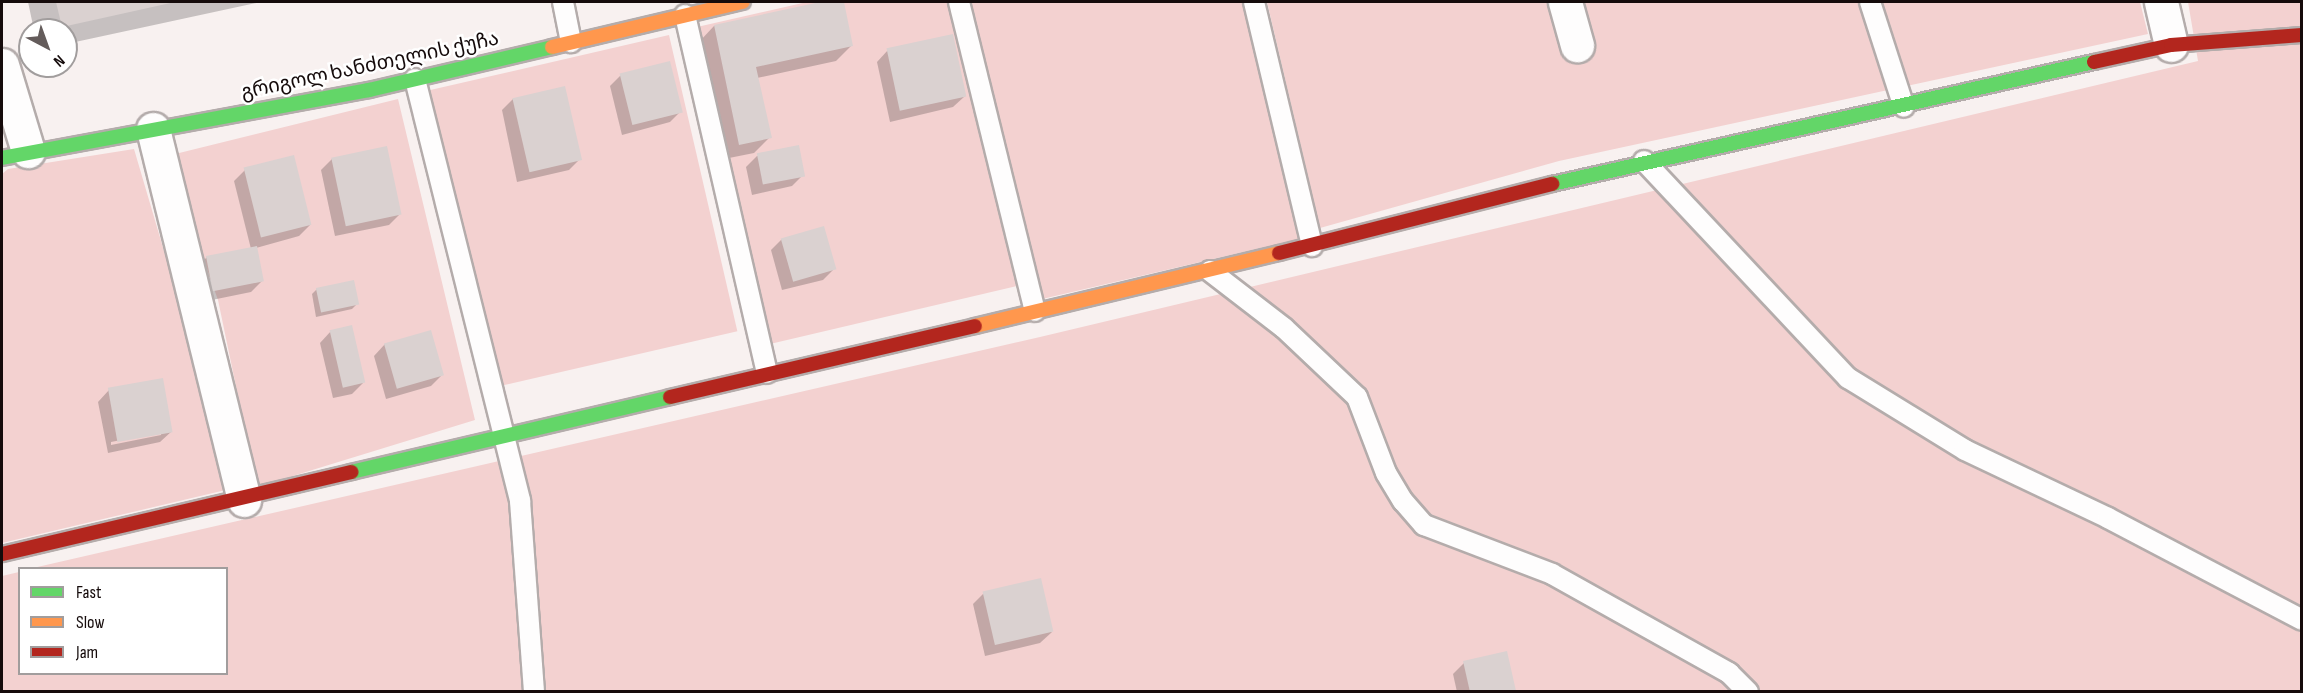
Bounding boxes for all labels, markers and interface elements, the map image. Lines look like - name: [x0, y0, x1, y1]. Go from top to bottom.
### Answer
- north arrow: [18, 18, 78, 78]
- street label: გრიგოლ ხანძთელის ქუჩა: [239, 27, 501, 105]
- text: N: [49, 50, 68, 70]
- legend: [18, 567, 228, 675]
- text: Fast: [76, 582, 101, 603]
- text: Slow: [76, 612, 105, 633]
- text: Jam: [76, 642, 98, 663]

